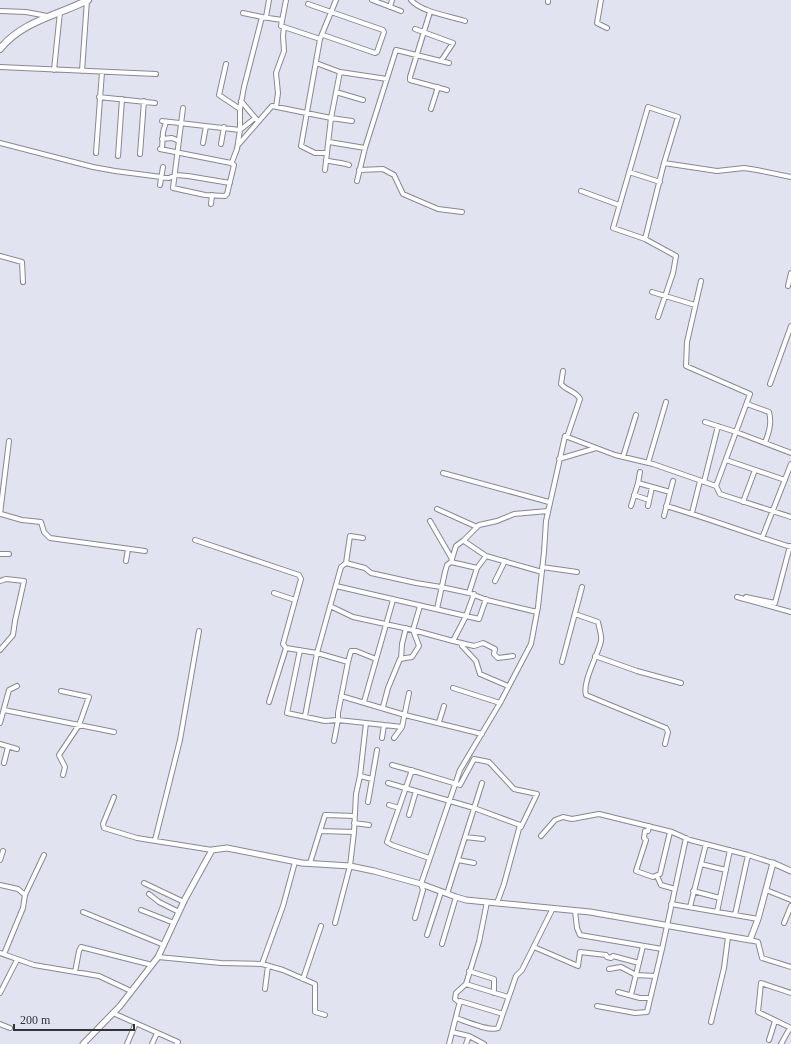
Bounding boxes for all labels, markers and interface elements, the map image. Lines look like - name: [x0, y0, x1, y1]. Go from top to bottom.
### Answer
- scale bar: [14, 1006, 134, 1032]
- text: 200 m: [20, 1013, 51, 1027]

